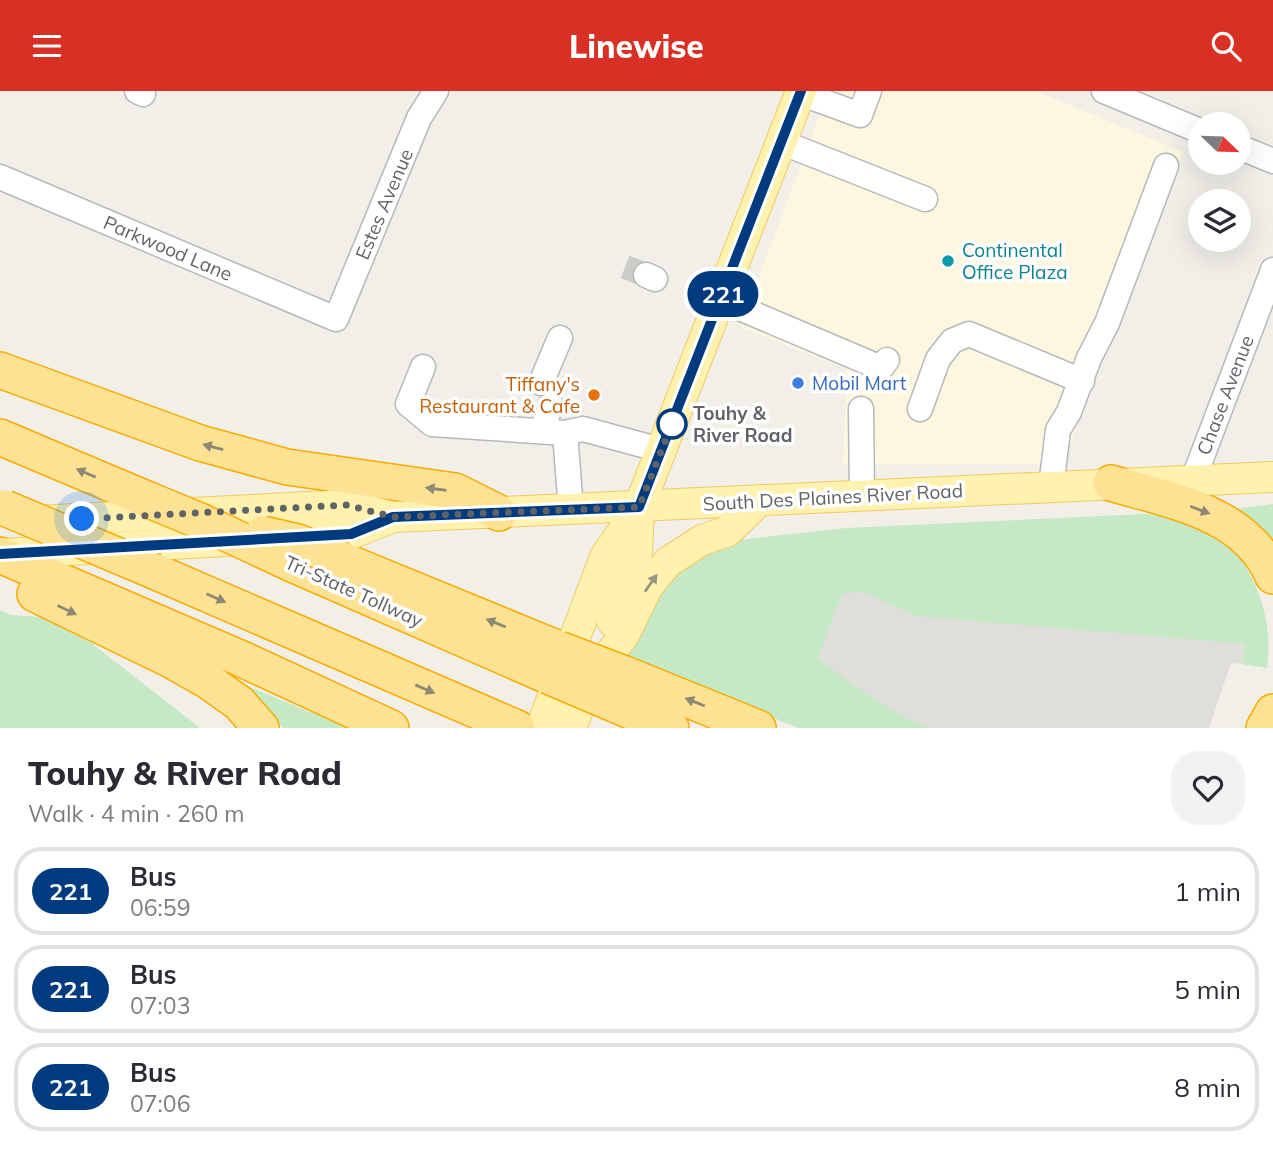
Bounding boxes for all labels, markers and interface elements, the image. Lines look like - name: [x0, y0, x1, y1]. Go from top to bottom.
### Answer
- text: Linewise: [569, 26, 704, 66]
- icon: menu: [28, 27, 66, 65]
- icon: search: [1207, 27, 1245, 65]
- north arrow: [1188, 112, 1251, 175]
- map controls: [1188, 112, 1251, 252]
- street label: Estes Avenue: [350, 145, 418, 263]
- button: layers: [1188, 189, 1251, 252]
- street label: Parkwood Lane: [100, 210, 236, 286]
- place label: Continental Office Plaza: [962, 238, 1068, 284]
- marker: Continental Office Plaza: [940, 253, 956, 269]
- line badge: 221: [683, 271, 763, 317]
- text: 221: [701, 279, 745, 309]
- street label: Chase Avenue: [1191, 332, 1259, 458]
- place label: Mobil Mart: [812, 371, 907, 395]
- place label: Tiffany's Restaurant & Cafe: [419, 372, 580, 418]
- marker: Mobil Mart: [790, 375, 806, 391]
- marker: Tiffany's Restaurant & Cafe: [586, 387, 602, 403]
- place label: Touhy & River Road: [693, 401, 792, 447]
- marker: Touhy & River Road: [657, 409, 687, 439]
- one-way arrow: [201, 441, 223, 452]
- one-way arrow: [76, 467, 96, 479]
- street label: South Des Plaines River Road: [702, 478, 964, 516]
- one-way arrow: [425, 483, 447, 494]
- your location: [64, 501, 99, 536]
- one-way arrow: [1189, 505, 1210, 516]
- street label: Tri-State Tollway: [281, 550, 427, 632]
- one-way arrow: [644, 574, 658, 592]
- one-way arrow: [206, 593, 227, 604]
- one-way arrow: [57, 604, 77, 615]
- one-way arrow: [486, 617, 506, 629]
- one-way arrow: [415, 683, 436, 694]
- one-way arrow: [684, 697, 705, 708]
- button: heart: [1171, 751, 1245, 825]
- text: Touhy & River Road: [28, 752, 342, 793]
- text: Walk · 4 min · 260 m: [28, 799, 245, 828]
- text: Bus: [130, 860, 176, 893]
- text: 1 min: [1174, 875, 1241, 908]
- text: 221: [49, 876, 92, 906]
- text: 06:59: [130, 893, 190, 922]
- text: Bus: [130, 958, 176, 991]
- text: 5 min: [1174, 973, 1241, 1006]
- text: 221: [49, 974, 92, 1004]
- text: 07:03: [130, 991, 190, 1020]
- text: Bus: [130, 1056, 176, 1089]
- text: 8 min: [1174, 1071, 1241, 1104]
- text: 221: [49, 1072, 92, 1102]
- text: 07:06: [130, 1089, 190, 1118]

